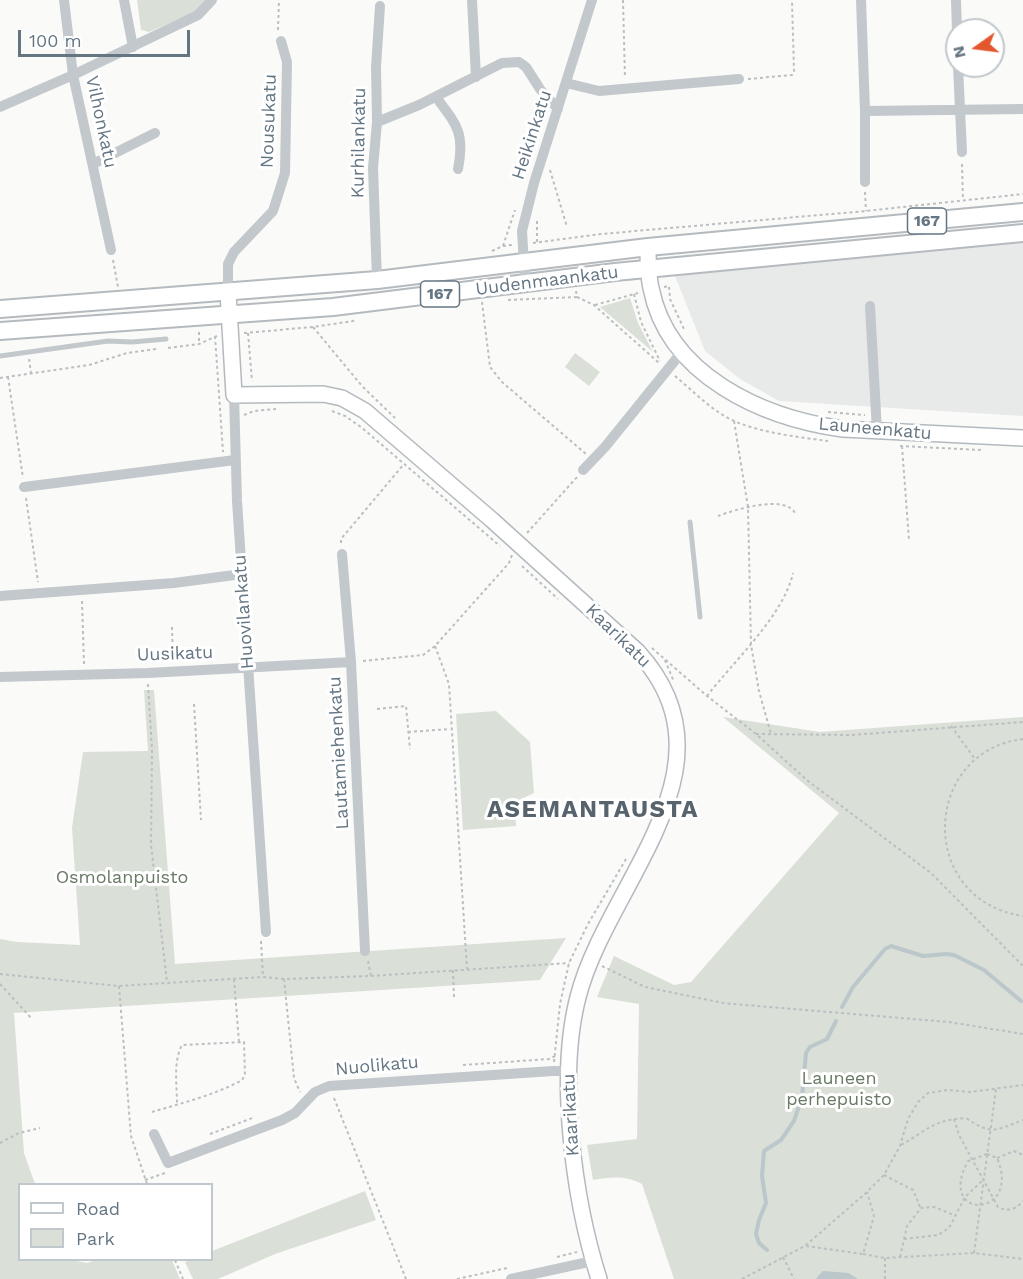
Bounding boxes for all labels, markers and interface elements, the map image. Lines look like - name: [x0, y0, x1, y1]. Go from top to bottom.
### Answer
- scale bar: [21, 18, 194, 56]
- north arrow: [945, 18, 1005, 78]
- text: 100 m: [29, 30, 82, 51]
- text: N: [948, 44, 970, 60]
- street label: Vilhonkatu: [81, 74, 121, 170]
- street label: Nousukatu: [257, 74, 281, 168]
- street label: Kurhilankatu: [347, 87, 371, 199]
- street label: Heikinkatu: [507, 87, 557, 183]
- road number: 167: [908, 208, 946, 234]
- street label: Uudenmaankatu: [474, 262, 620, 300]
- road number: 167: [420, 281, 460, 307]
- street label: Launeenkatu: [817, 413, 933, 445]
- street label: Huovilankatu: [229, 554, 259, 670]
- street label: Kaarikatu: [581, 600, 655, 672]
- street label: Uusikatu: [136, 642, 214, 666]
- street label: Lautamiehenkatu: [324, 676, 354, 830]
- district label: ASEMANTAUSTA: [487, 796, 699, 824]
- park label: Osmolanpuisto: [56, 867, 188, 889]
- street label: Nuolikatu: [334, 1052, 420, 1080]
- park label: Launeen perhepuisto: [786, 1068, 892, 1110]
- street label: Kaarikatu: [558, 1073, 584, 1157]
- legend: [18, 1183, 213, 1261]
- text: Road: [76, 1198, 120, 1219]
- text: Park: [76, 1228, 115, 1249]

